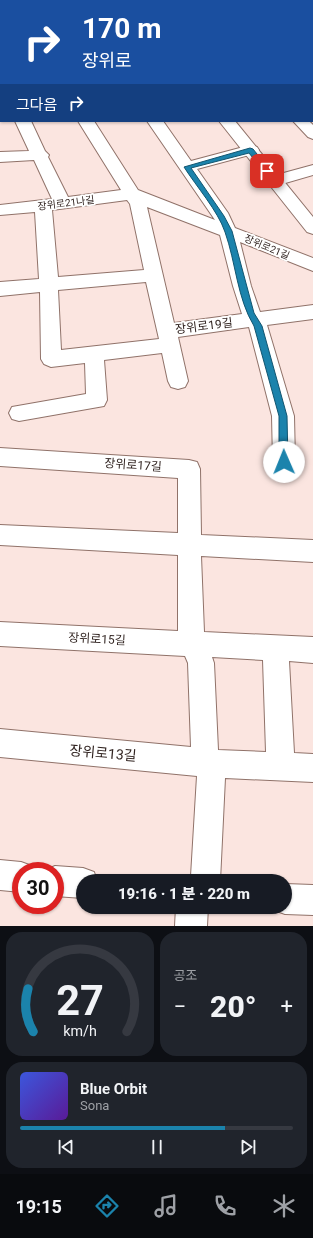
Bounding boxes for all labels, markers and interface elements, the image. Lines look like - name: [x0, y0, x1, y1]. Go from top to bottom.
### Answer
- text: 170 m: [82, 12, 161, 45]
- icon: right: [16, 16, 68, 68]
- text: 장위로: [82, 50, 132, 71]
- icon: right: [65, 92, 87, 114]
- text: 그다음: [16, 96, 57, 114]
- pin: [250, 154, 284, 188]
- icon: arrive: [256, 160, 278, 182]
- street label: 장위로21나길: [37, 194, 95, 212]
- street label: 장위로21길: [243, 233, 291, 261]
- street label: 장위로19길: [175, 316, 233, 336]
- position arrow: [263, 441, 305, 483]
- street label: 장위로17길: [104, 456, 162, 474]
- street label: 장위로15길: [68, 631, 126, 647]
- street label: 장위로13길: [69, 742, 137, 764]
- speed limit sign: 30: [12, 862, 64, 914]
- text: 19:16 · 1 분 · 220 m: [118, 885, 250, 903]
- text: 공조: [174, 968, 197, 983]
- text: 27: [56, 976, 104, 1025]
- text: 20°: [210, 989, 257, 1024]
- text: −: [174, 994, 186, 1019]
- text: +: [281, 994, 293, 1019]
- text: km/h: [63, 1023, 97, 1039]
- text: Blue Orbit: [80, 1080, 147, 1098]
- text: Sona: [80, 1098, 109, 1113]
- icon: previous: [55, 1136, 77, 1158]
- icon: pause: [146, 1136, 168, 1158]
- icon: next: [237, 1136, 259, 1158]
- icon: directions: [93, 1192, 121, 1220]
- icon: music: [152, 1192, 180, 1220]
- icon: phone: [211, 1192, 239, 1220]
- icon: climate: [270, 1192, 298, 1220]
- text: 19:15: [15, 1196, 62, 1217]

